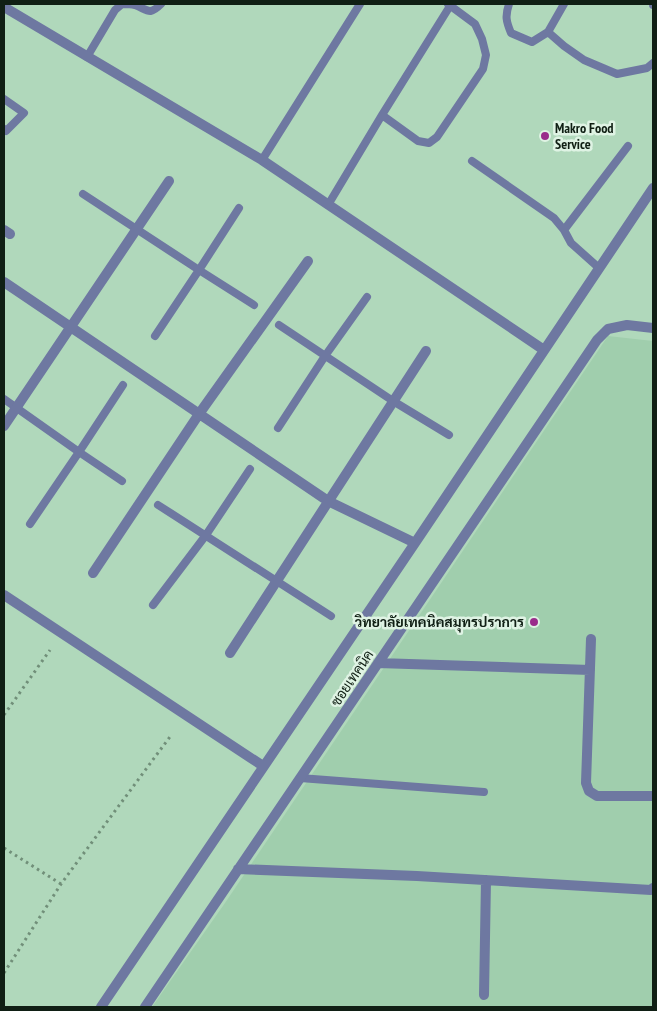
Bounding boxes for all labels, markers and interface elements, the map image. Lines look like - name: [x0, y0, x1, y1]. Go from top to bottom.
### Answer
- place label: Makro Food Service: [555, 119, 614, 153]
- marker: Makro Food Service: [539, 130, 551, 142]
- place label: วิทยาลัยเทคนิคสมุทรปราการ: [354, 613, 524, 633]
- marker: วิทยาลัยเทคนิคสมุทรปราการ: [528, 616, 540, 628]
- street label: ซอยเทคนิค: [327, 646, 377, 710]

